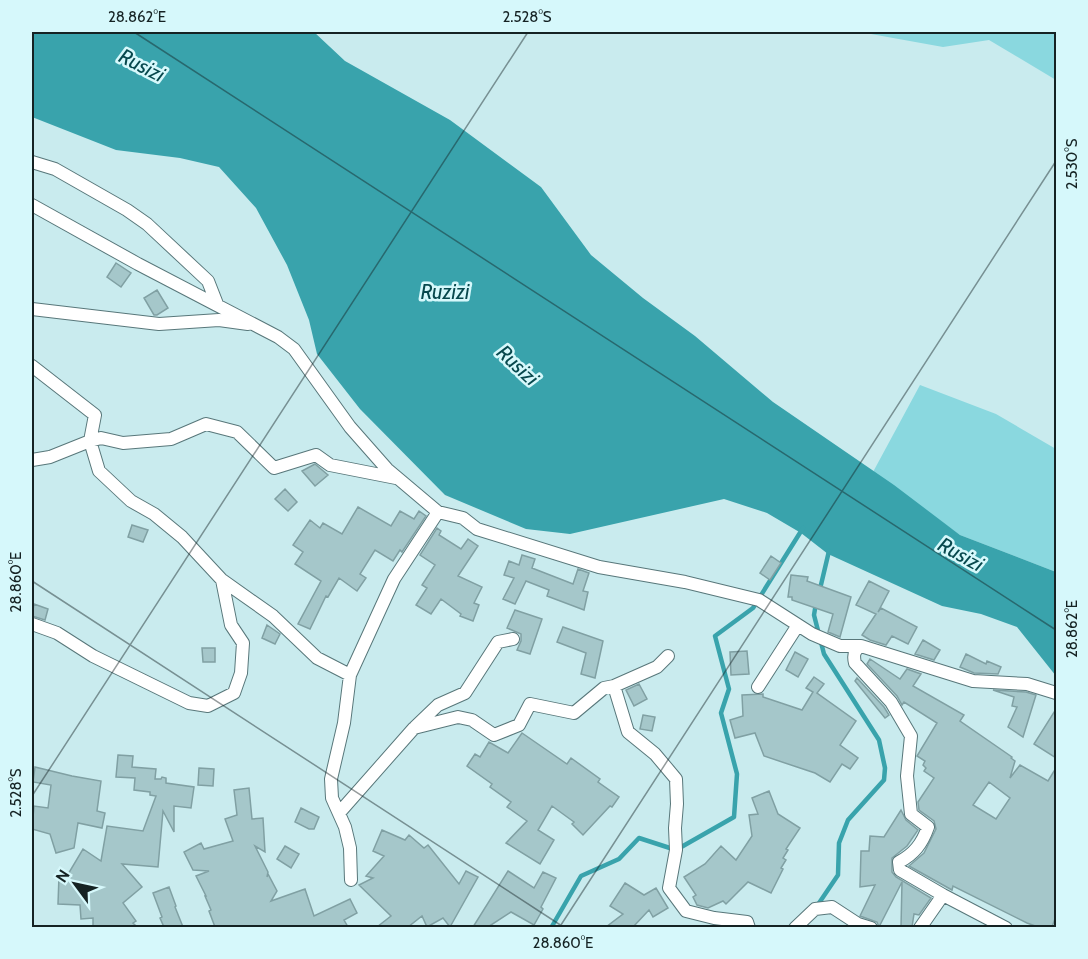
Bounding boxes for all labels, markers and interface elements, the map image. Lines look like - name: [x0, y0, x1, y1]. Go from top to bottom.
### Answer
- text: 28.862°E: [108, 8, 166, 26]
- text: 2.528°S: [502, 8, 552, 26]
- water label: Rusizi: [115, 43, 170, 87]
- text: 2.530°S: [1063, 138, 1081, 189]
- water label: Ruzizi: [420, 279, 470, 304]
- water label: Rusizi: [492, 339, 545, 391]
- water label: Rusizi: [934, 531, 989, 577]
- text: 28.860°E: [7, 552, 25, 612]
- text: 28.862°E: [1063, 600, 1081, 658]
- text: 2.528°S: [7, 768, 25, 818]
- north arrow: [45, 854, 105, 914]
- text: N: [52, 866, 74, 886]
- text: 28.860°E: [533, 934, 593, 952]

